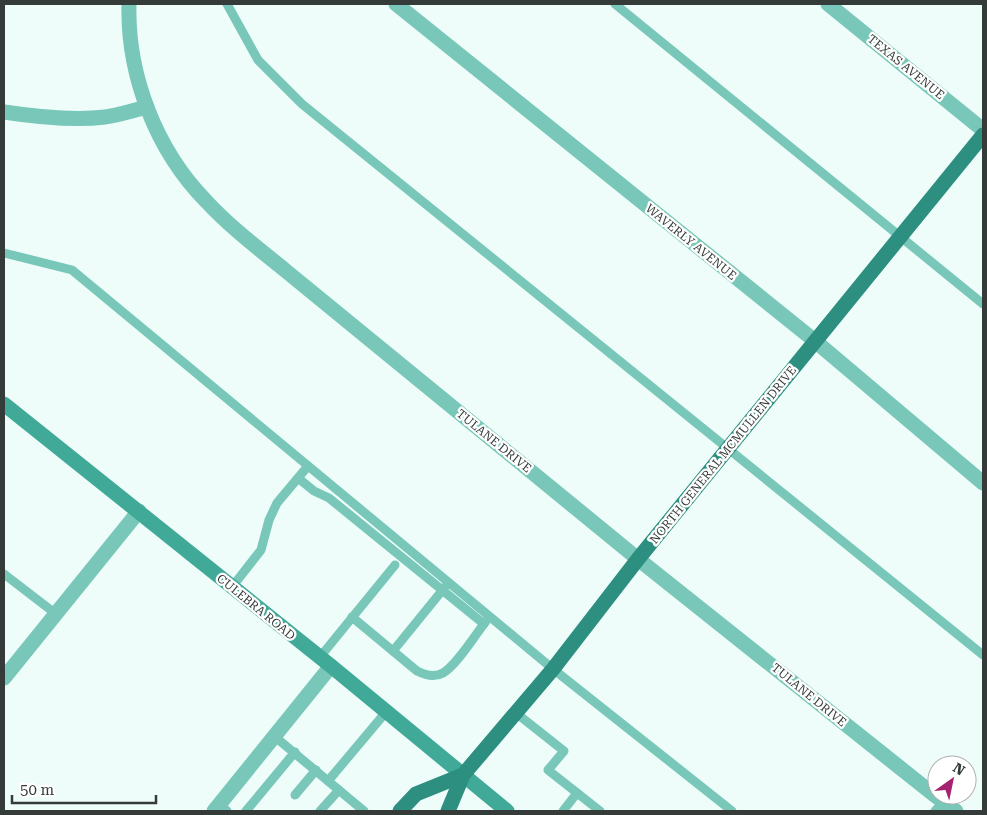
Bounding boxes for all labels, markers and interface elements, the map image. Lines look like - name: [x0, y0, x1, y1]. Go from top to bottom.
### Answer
- street label: TEXAS AVENUE: [865, 32, 947, 102]
- street label: WAVERLY AVENUE: [643, 201, 739, 283]
- street label: NORTH GENERAL MCMULLEN DRIVE: [647, 363, 799, 547]
- street label: TULANE DRIVE: [454, 407, 534, 475]
- street label: CULEBRA ROAD: [214, 571, 298, 643]
- street label: TULANE DRIVE: [769, 661, 849, 729]
- north arrow: [927, 755, 977, 805]
- text: N: [950, 759, 968, 779]
- scale bar: [12, 772, 156, 804]
- text: 50 m: [20, 781, 55, 799]

